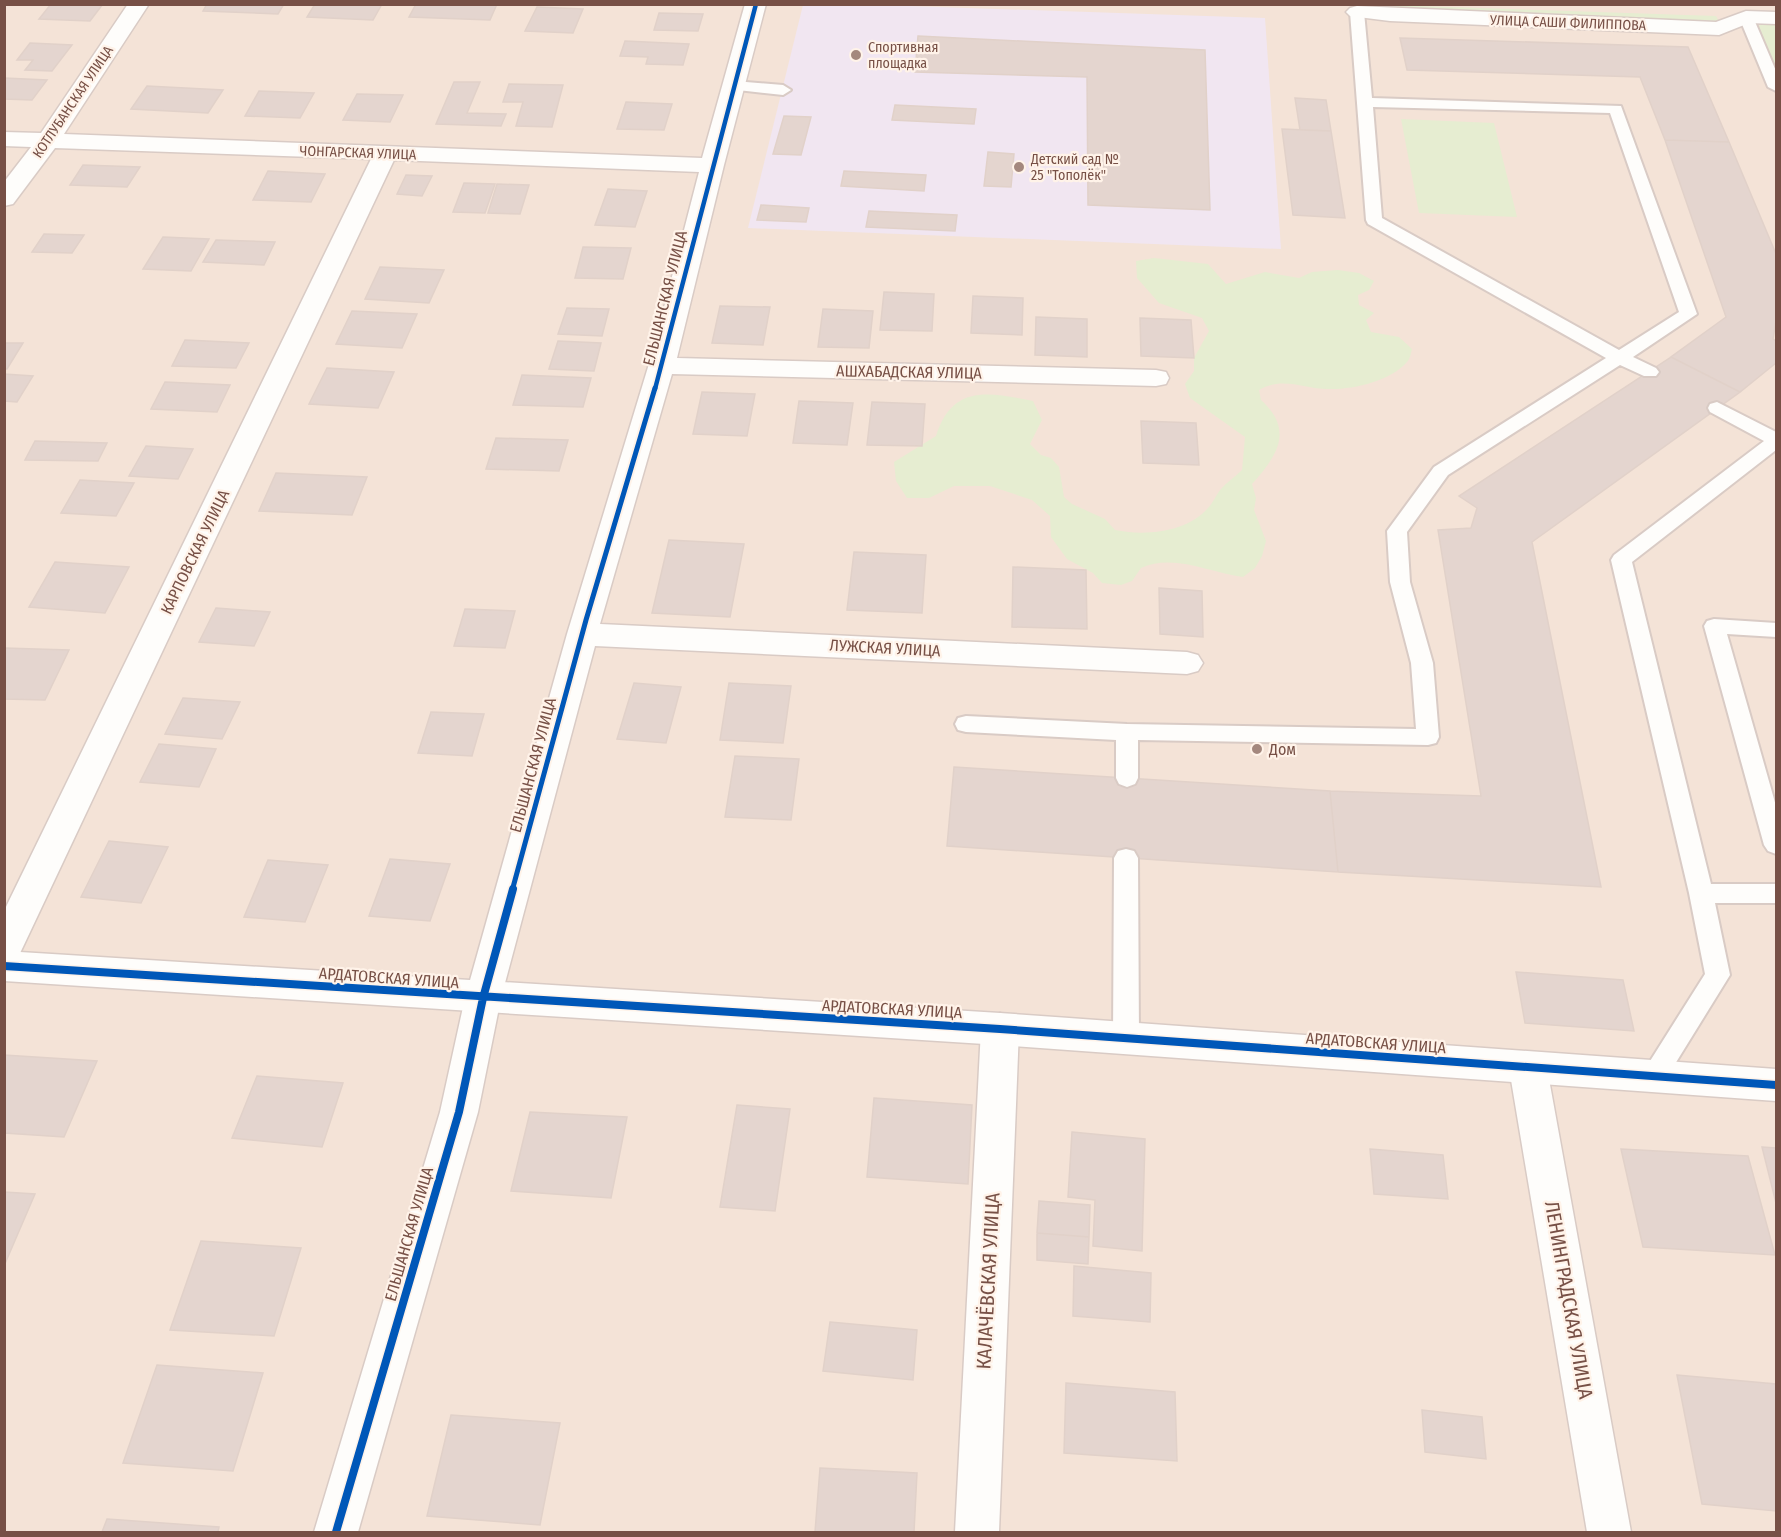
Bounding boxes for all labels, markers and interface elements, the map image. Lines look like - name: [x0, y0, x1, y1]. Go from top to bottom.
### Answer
- street label: УЛИЦА САШИ ФИЛИППОВА: [1489, 12, 1647, 34]
- place label: Спортивная площадка: [868, 39, 938, 72]
- street label: КОТЛУБАНСКАЯ УЛИЦА: [29, 42, 117, 161]
- marker: Спортивная площадка: [849, 48, 863, 62]
- street label: ЧОНГАРСКАЯ УЛИЦА: [299, 142, 417, 164]
- place label: Детский сад № 25 "Тополёк": [1030, 151, 1119, 184]
- marker: Детский сад № 25 "Тополёк": [1012, 160, 1026, 174]
- street label: ЕЛЬШАНСКАЯ УЛИЦА: [639, 228, 691, 368]
- street label: АШХАБАДСКАЯ УЛИЦА: [836, 361, 983, 383]
- street label: КАРПОВСКАЯ УЛИЦА: [157, 486, 234, 617]
- street label: ЛУЖСКАЯ УЛИЦА: [829, 636, 942, 660]
- street label: ЕЛЬШАНСКАЯ УЛИЦА: [506, 695, 560, 834]
- place label: Дом: [1268, 740, 1296, 759]
- marker: Дом: [1250, 742, 1264, 756]
- street label: АРДАТОВСКАЯ УЛИЦА: [318, 964, 460, 992]
- street label: АРДАТОВСКАЯ УЛИЦА: [821, 996, 963, 1022]
- street label: АРДАТОВСКАЯ УЛИЦА: [1305, 1029, 1447, 1057]
- street label: ЕЛЬШАНСКАЯ УЛИЦА: [381, 1164, 437, 1303]
- street label: КАЛАЧЁВСКАЯ УЛИЦА: [971, 1191, 1005, 1370]
- street label: ЛЕНИНГРАДСКАЯ УЛИЦА: [1540, 1199, 1598, 1401]

